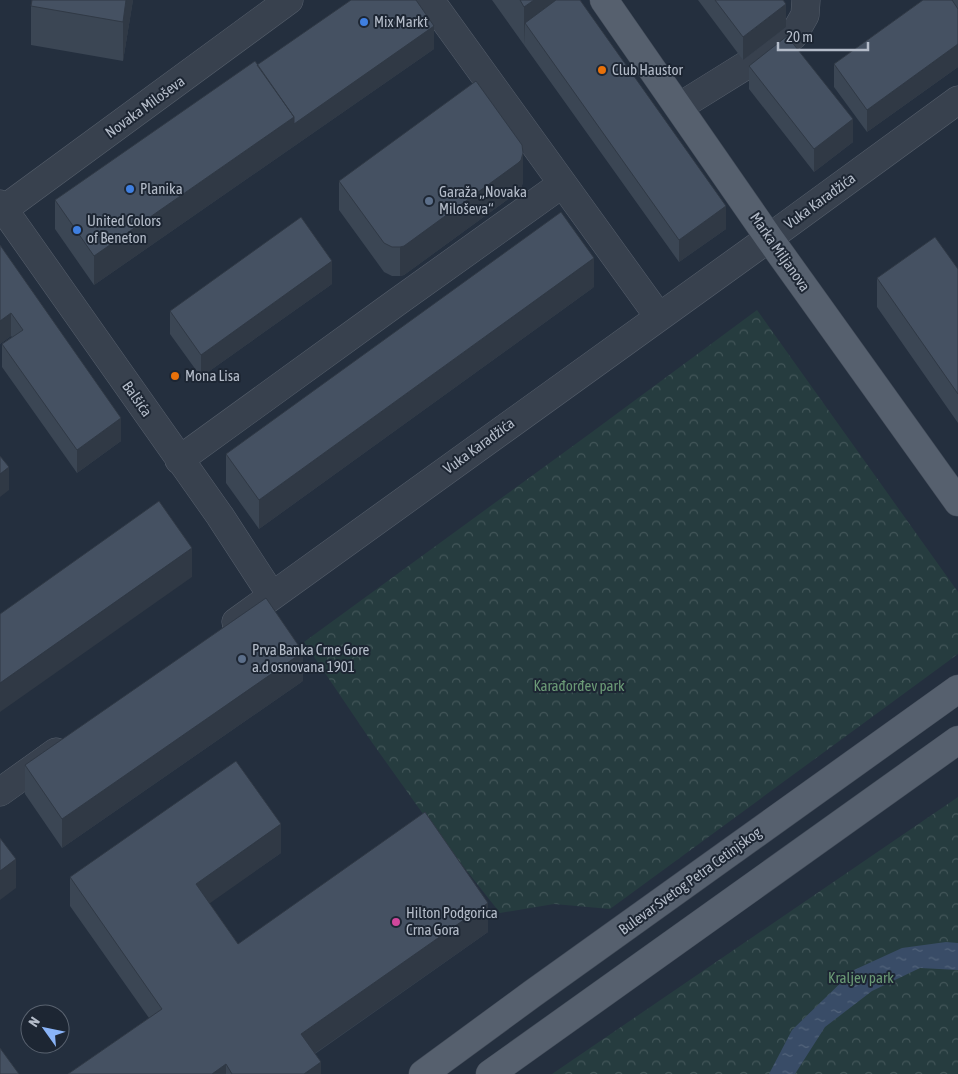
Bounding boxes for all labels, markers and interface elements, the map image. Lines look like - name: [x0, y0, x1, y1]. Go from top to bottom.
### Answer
- place label: Mix Markt: [374, 13, 428, 30]
- marker: Mix Markt: [358, 16, 370, 28]
- scale bar: [778, 20, 868, 52]
- text: 20 m: [786, 28, 813, 45]
- place label: Club Haustor: [612, 61, 684, 78]
- marker: Club Haustor: [596, 64, 608, 76]
- street label: Novaka Miloševa: [102, 72, 188, 141]
- street label: Vuka Karadžića: [781, 169, 859, 232]
- place label: Planika: [140, 180, 183, 197]
- marker: Planika: [124, 183, 136, 195]
- place label: Garaža „Novaka Miloševa“: [439, 183, 527, 217]
- marker: Garaža „Novaka Miloševa“: [423, 195, 435, 207]
- street label: Marka Miljanova: [747, 209, 814, 294]
- place label: United Colors of Beneton: [87, 212, 161, 246]
- marker: United Colors of Beneton: [71, 224, 83, 236]
- place label: Mona Lisa: [185, 367, 240, 384]
- marker: Mona Lisa: [169, 370, 181, 382]
- street label: Balšića: [119, 378, 156, 420]
- street label: Vuka Karadžića: [440, 414, 518, 477]
- place label: Prva Banka Crne Gore a.d osnovana 1901: [252, 641, 370, 675]
- marker: Prva Banka Crne Gore a.d osnovana 1901: [236, 653, 248, 665]
- park label: Karađorđev park: [533, 677, 625, 694]
- street label: Bulevar Svetog Petra Cetinjskog: [615, 823, 765, 938]
- place label: Hilton Podgorica Crna Gora: [406, 904, 498, 938]
- marker: Hilton Podgorica Crna Gora: [390, 916, 402, 928]
- park label: Kraljev park: [828, 969, 894, 986]
- north arrow: [20, 1004, 70, 1054]
- text: N: [25, 1014, 43, 1030]

